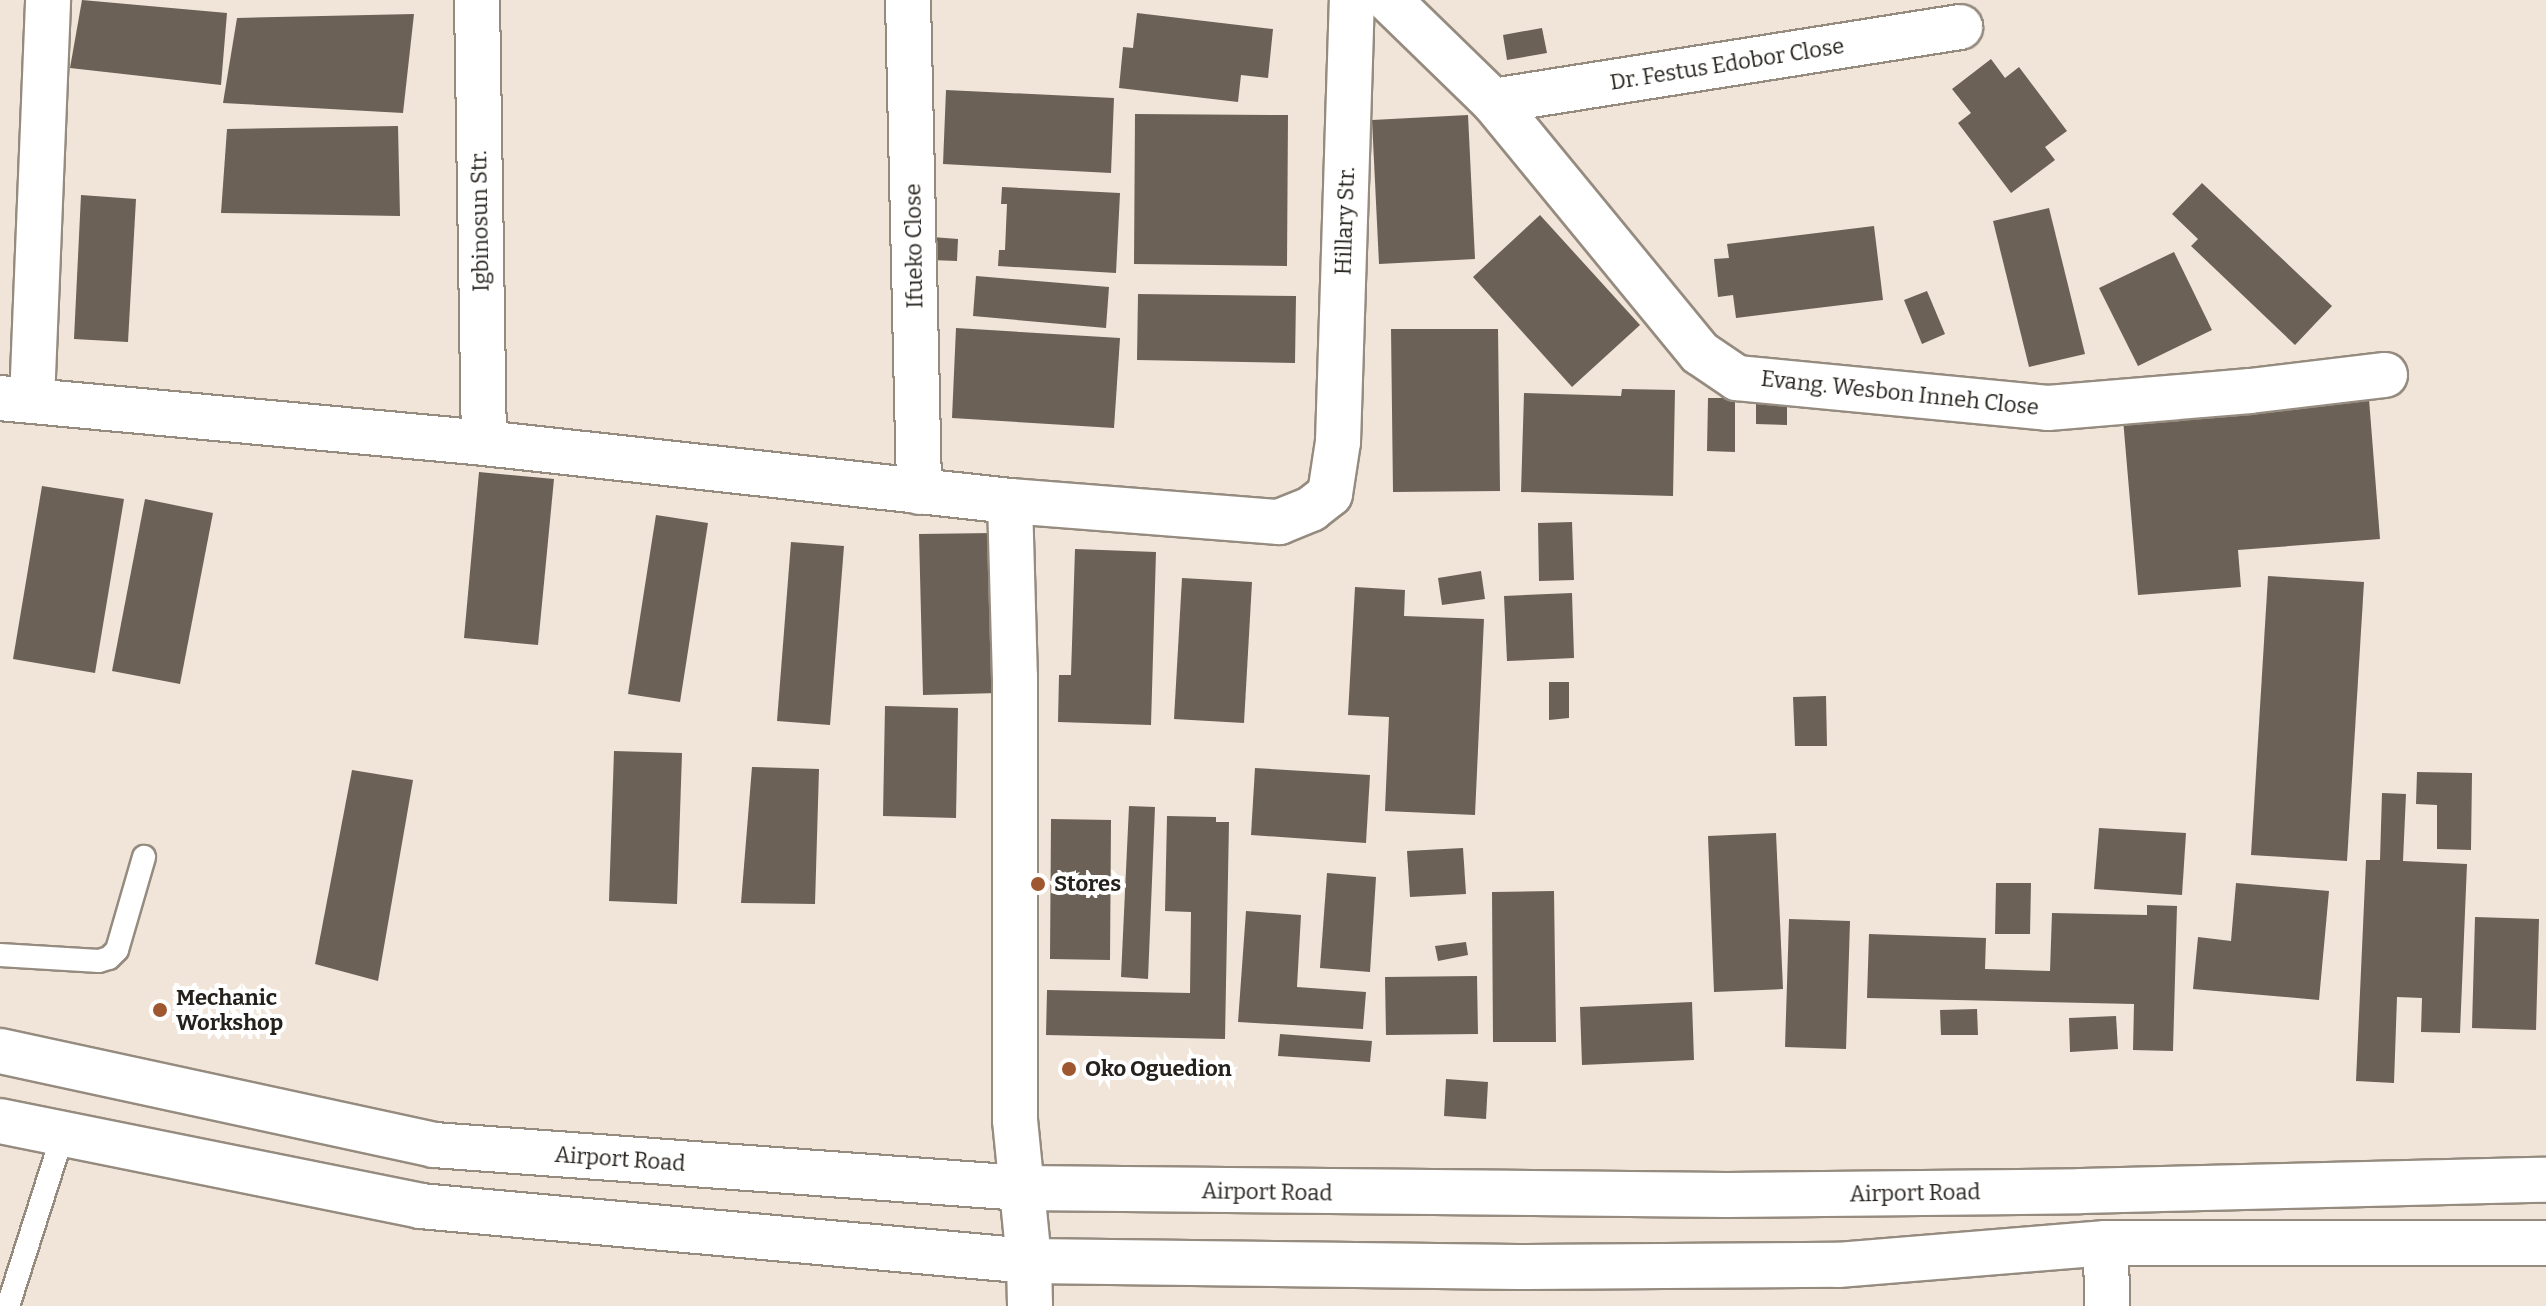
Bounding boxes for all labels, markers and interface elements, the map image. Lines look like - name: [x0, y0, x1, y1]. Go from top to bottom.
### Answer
- street label: Dr. Festus Edobor Close: [1608, 32, 1846, 96]
- street label: Igbinosun Str.: [466, 150, 494, 292]
- street label: Hillary Str.: [1330, 166, 1360, 276]
- street label: Ifueko Close: [900, 183, 928, 309]
- street label: Evang. Wesbon Inneh Close: [1760, 365, 2040, 421]
- place label: Stores: [1054, 871, 1121, 897]
- marker: Stores: [1029, 875, 1047, 893]
- place label: Mechanic Workshop: [176, 984, 283, 1036]
- marker: Mechanic Workshop: [151, 1001, 169, 1019]
- place label: Oko Oguedion: [1085, 1056, 1232, 1082]
- marker: Oko Oguedion: [1060, 1060, 1078, 1078]
- street label: Airport Road: [554, 1141, 686, 1177]
- street label: Airport Road: [1201, 1178, 1333, 1206]
- street label: Airport Road: [1849, 1179, 1981, 1207]

